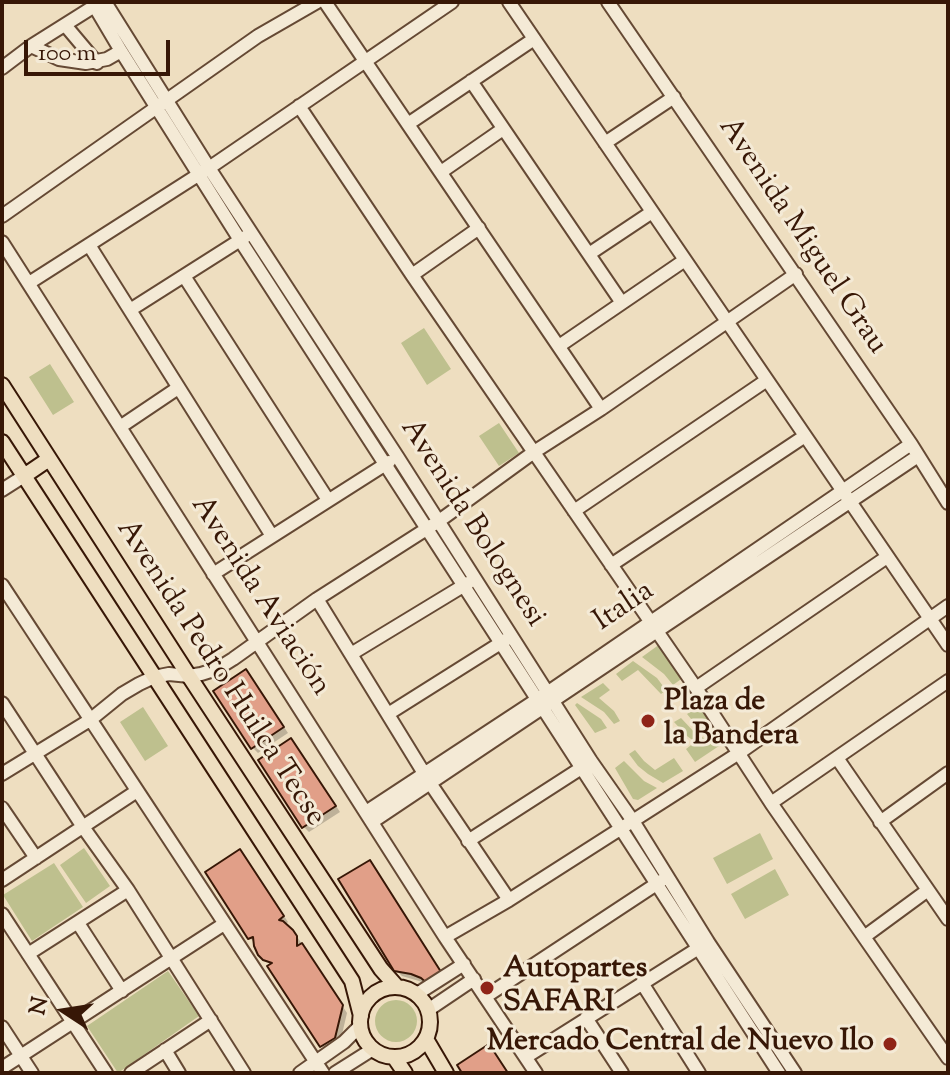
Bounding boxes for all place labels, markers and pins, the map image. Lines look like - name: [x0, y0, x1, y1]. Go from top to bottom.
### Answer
- place label: Plaza de la Bandera: [664, 686, 798, 756]
- marker: Plaza de la Bandera: [639, 712, 657, 730]
- place label: Autopartes SAFARI: [503, 953, 647, 1024]
- marker: Autopartes SAFARI: [478, 979, 496, 997]
- place label: Mercado Central de Nuevo Ilo: [487, 1026, 874, 1062]
- marker: Mercado Central de Nuevo Ilo: [881, 1035, 899, 1053]

